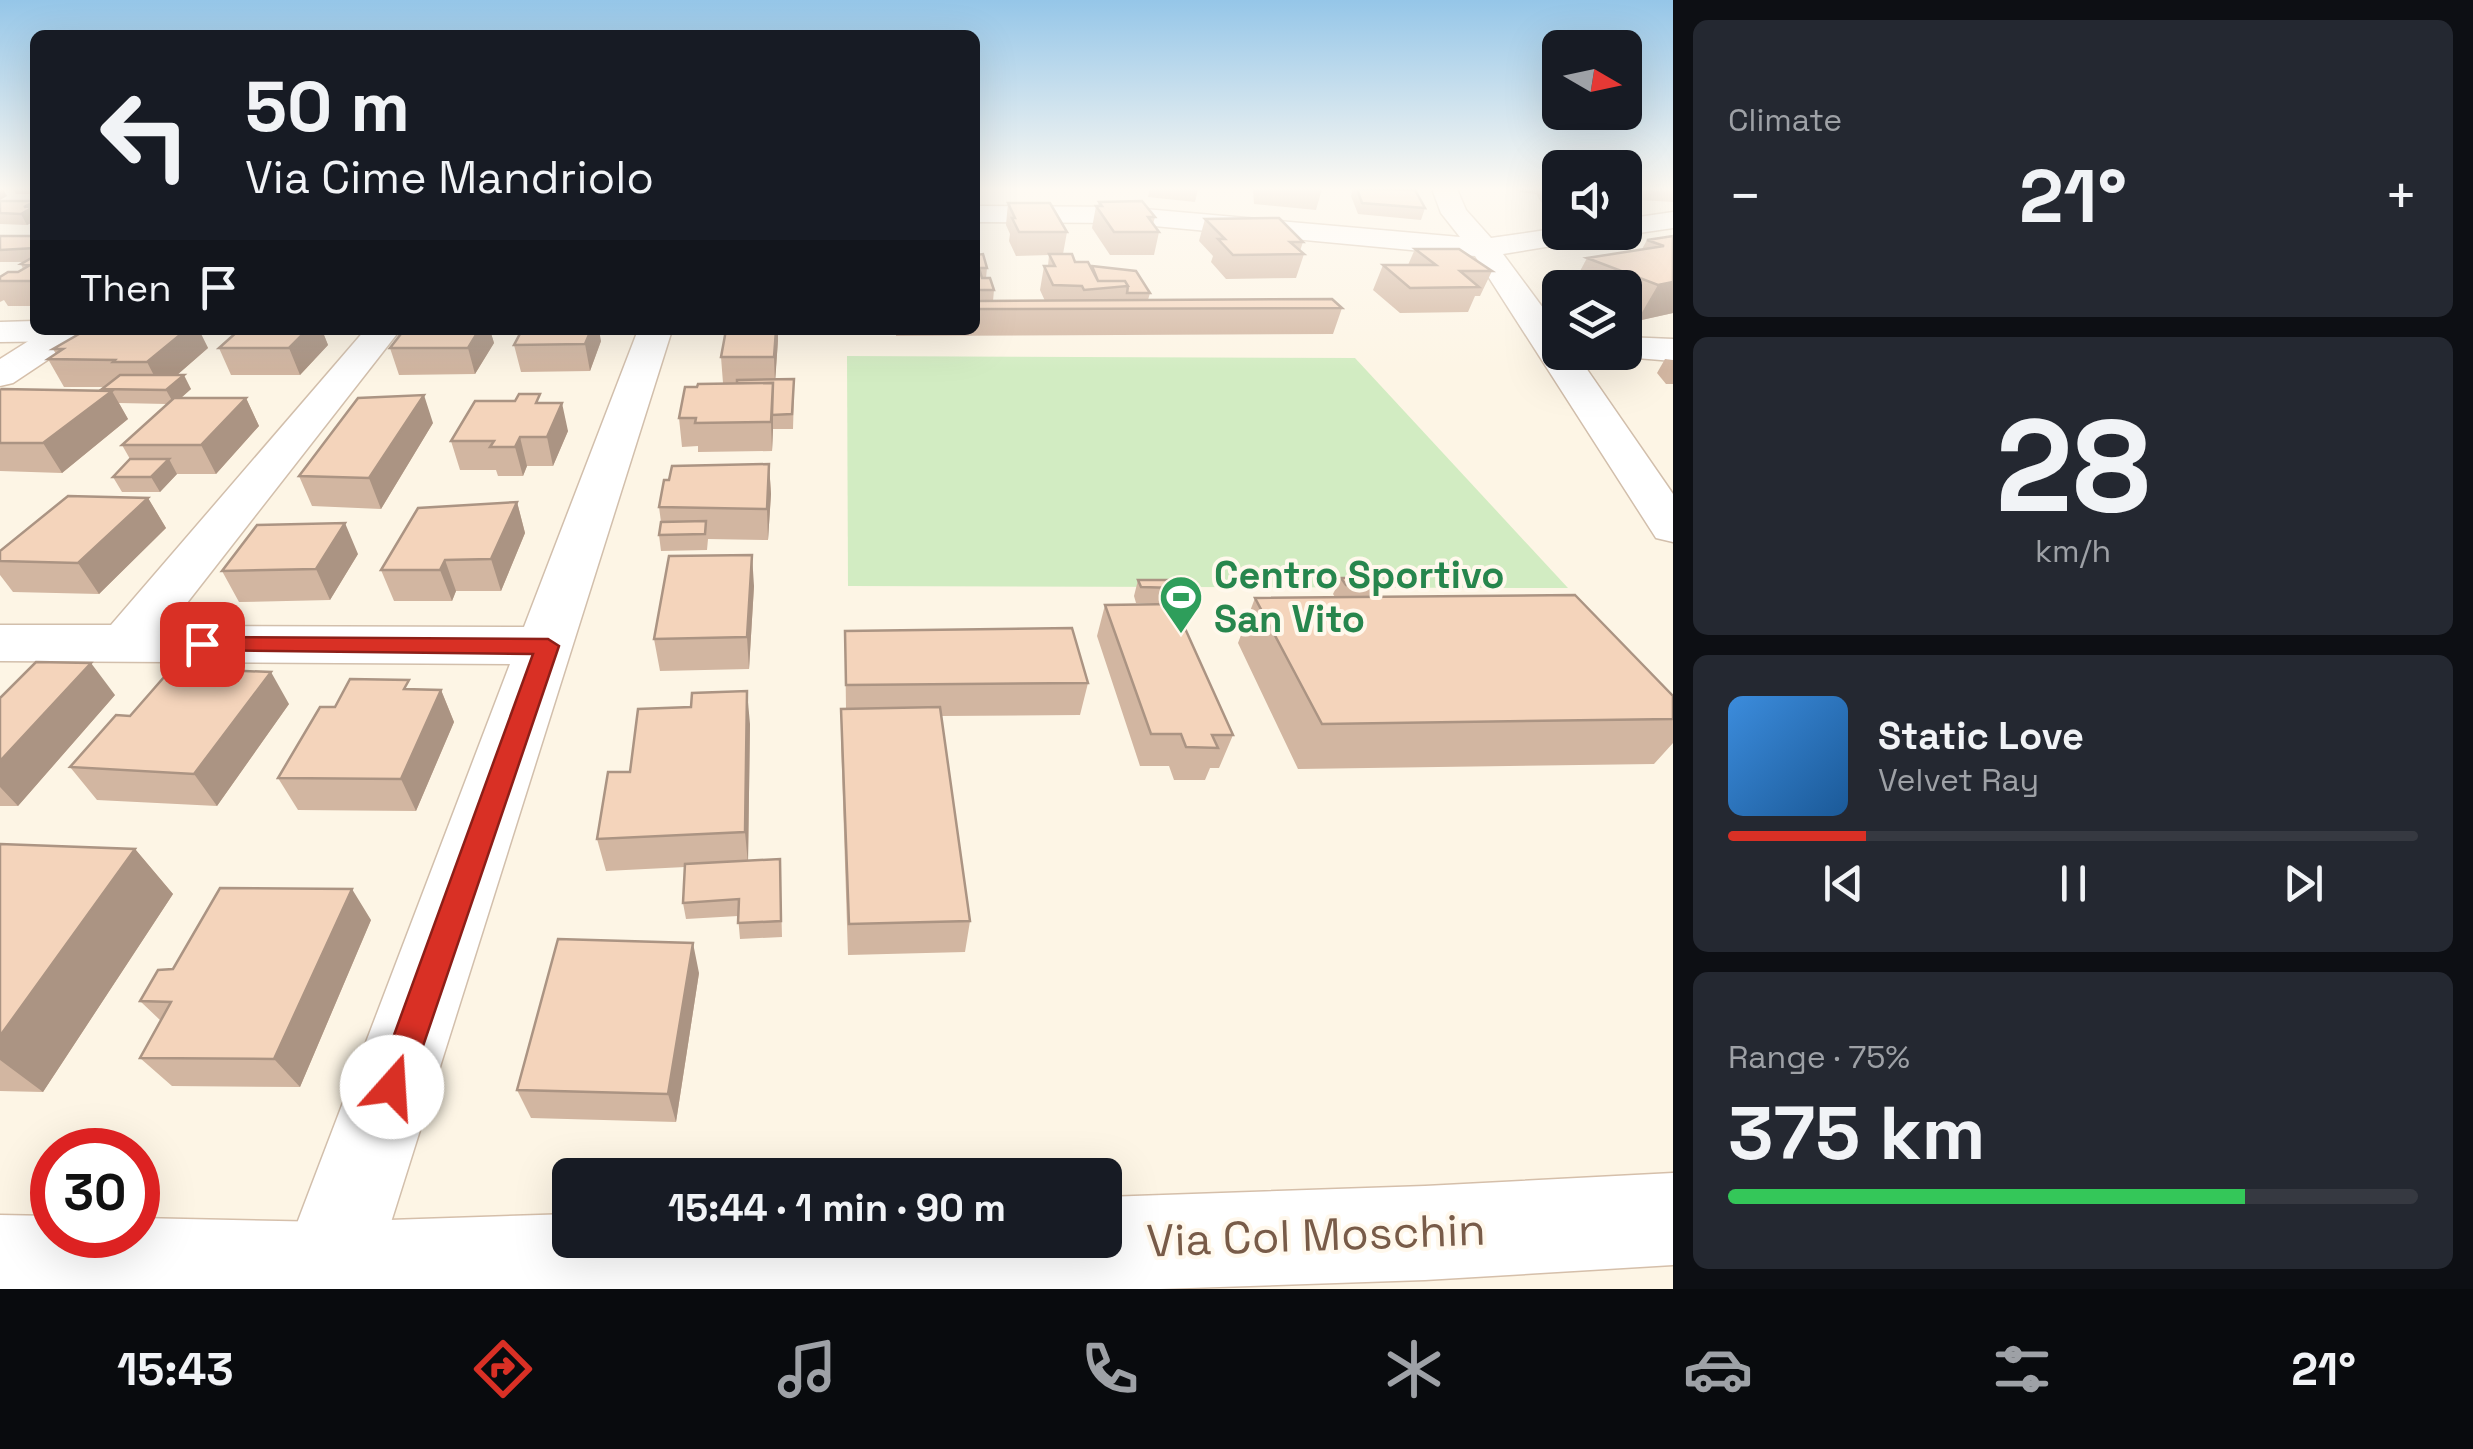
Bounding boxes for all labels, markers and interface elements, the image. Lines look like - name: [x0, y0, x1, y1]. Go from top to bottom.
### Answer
- north arrow: [1542, 30, 1642, 130]
- map controls: [1542, 30, 1642, 370]
- text: 50 m: [245, 62, 410, 151]
- icon: left: [80, 70, 210, 200]
- text: Climate: [1728, 100, 1842, 140]
- text: 21°: [2019, 148, 2127, 244]
- text: Via Cime Mandriolo: [245, 149, 654, 206]
- button: sound: [1542, 150, 1642, 250]
- text: −: [1728, 161, 1762, 231]
- text: +: [2384, 161, 2418, 231]
- icon: arrive: [191, 260, 246, 315]
- text: Then: [80, 264, 171, 312]
- button: layers: [1542, 270, 1642, 370]
- text: 28: [1995, 383, 2151, 549]
- text: km/h: [2035, 531, 2111, 571]
- place label: Centro Sportivo San Vito: [1214, 551, 1504, 643]
- sports icon: Centro Sportivo San Vito: [1158, 574, 1204, 635]
- pin: [160, 602, 245, 687]
- icon: arrive: [175, 617, 230, 672]
- text: Static Love: [1878, 712, 2084, 760]
- text: Velvet Ray: [1878, 760, 2039, 800]
- icon: previous: [1816, 856, 1871, 911]
- icon: pause: [2046, 856, 2101, 911]
- icon: next: [2276, 856, 2331, 911]
- position arrow: [340, 1035, 444, 1139]
- text: Range · 75%: [1728, 1037, 1910, 1077]
- text: 375 km: [1728, 1085, 1986, 1181]
- speed limit sign: 30: [30, 1128, 160, 1258]
- text: 15:44 · 1 min · 90 m: [668, 1184, 1006, 1232]
- street label: Via Col Moschin: [1146, 1201, 1486, 1269]
- icon: directions: [468, 1334, 538, 1404]
- icon: music: [772, 1334, 842, 1404]
- icon: phone: [1075, 1334, 1145, 1404]
- icon: climate: [1379, 1334, 1449, 1404]
- icon: car: [1683, 1334, 1753, 1404]
- icon: filters: [1987, 1334, 2057, 1404]
- text: 15:43: [117, 1341, 234, 1398]
- text: 21°: [2291, 1341, 2356, 1398]

